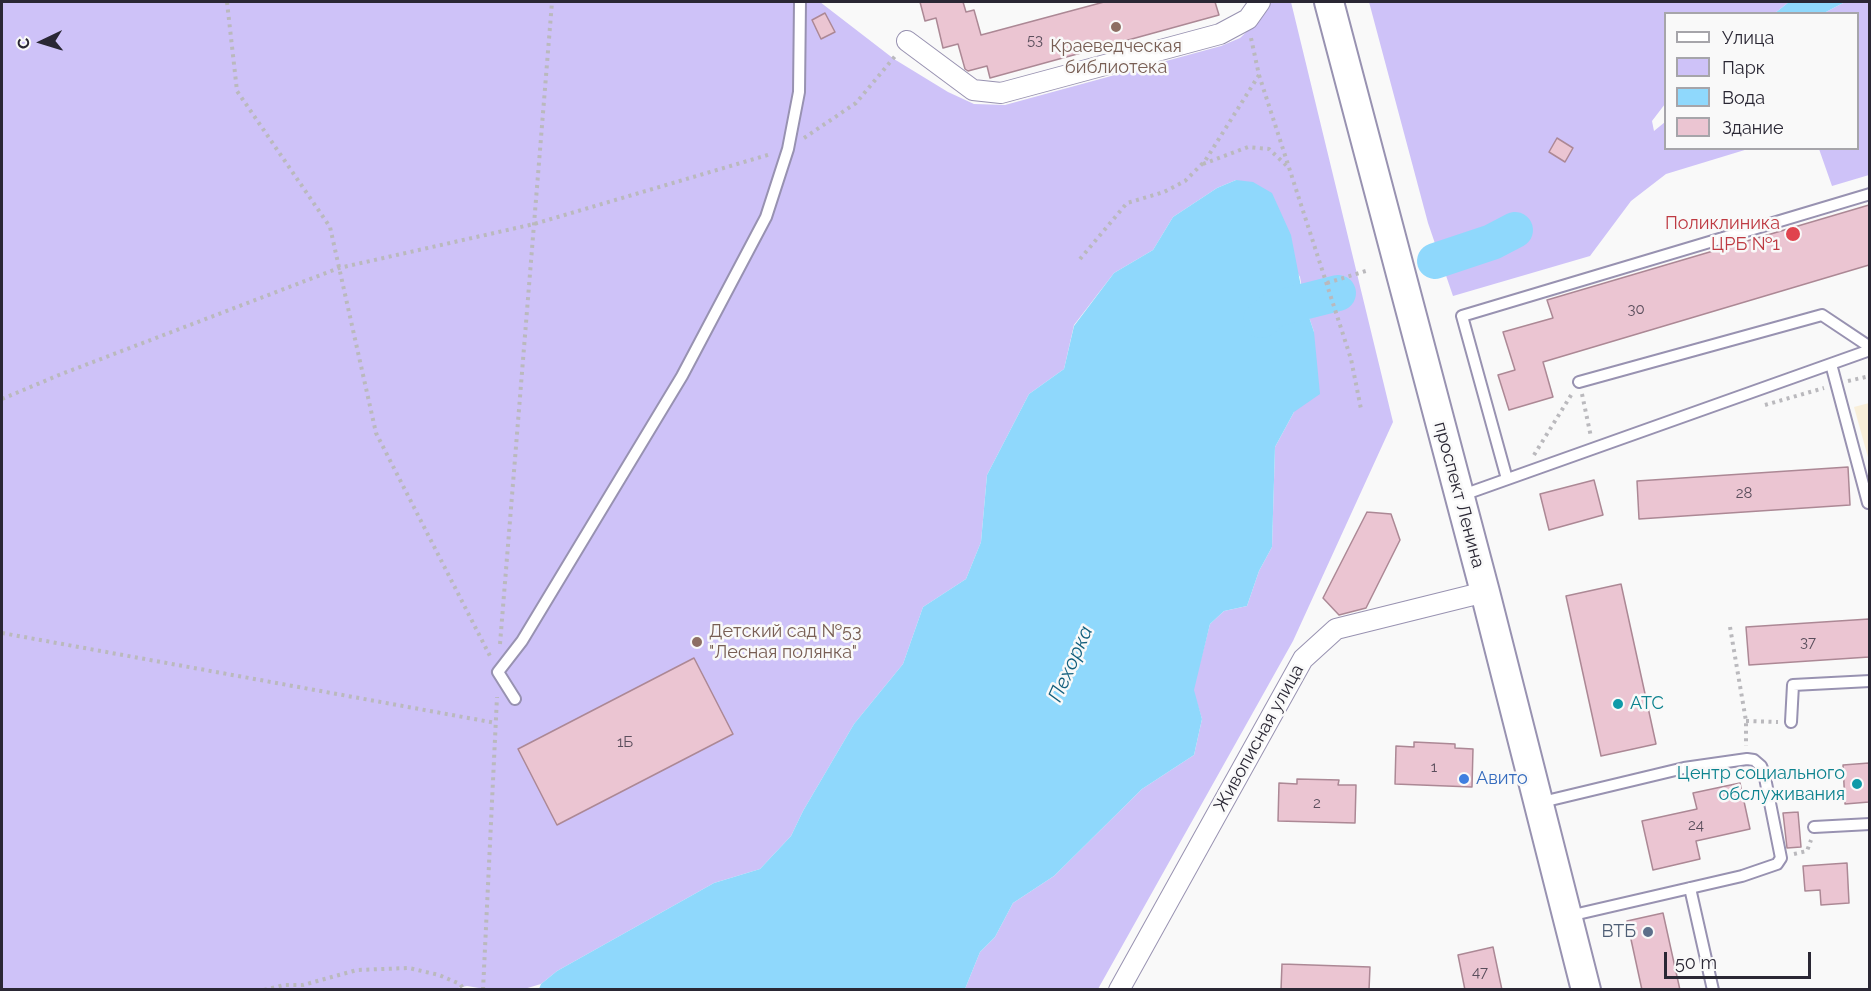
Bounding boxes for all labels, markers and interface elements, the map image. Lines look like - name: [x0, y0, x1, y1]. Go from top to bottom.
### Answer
- north arrow: [12, 12, 72, 72]
- legend: [1664, 12, 1859, 150]
- marker: Краеведческая библиотека: [1109, 20, 1123, 34]
- text: Улица: [1722, 27, 1774, 48]
- house number: 53: [1027, 31, 1043, 49]
- place label: Краеведческая библиотека: [1050, 36, 1182, 78]
- text: С: [14, 37, 33, 49]
- text: Парк: [1722, 57, 1765, 78]
- text: Вода: [1722, 87, 1765, 108]
- text: Здание: [1722, 117, 1784, 138]
- place label: Поликлиника ЦРБ №1: [1665, 213, 1780, 256]
- marker: Поликлиника ЦРБ №1: [1784, 225, 1802, 243]
- house number: 30: [1627, 300, 1645, 318]
- street label: проспект Ленина: [1429, 420, 1489, 570]
- house number: 28: [1736, 484, 1752, 502]
- place label: Детский сад №53 "Лесная полянка": [709, 621, 862, 664]
- water label: Пехорка: [1044, 622, 1098, 706]
- house number: 37: [1800, 633, 1816, 651]
- marker: Детский сад №53 "Лесная полянка": [690, 635, 704, 649]
- street label: Живописная улица: [1210, 661, 1308, 815]
- place label: АТС: [1630, 693, 1664, 715]
- marker: АТС: [1611, 697, 1625, 711]
- house number: 1Б: [617, 733, 633, 751]
- house number: 1: [1431, 758, 1437, 776]
- place label: Центр социального обслуживания: [1677, 763, 1845, 806]
- place label: Авито: [1476, 768, 1528, 790]
- marker: Авито: [1457, 772, 1471, 786]
- marker: Центр социального обслуживания: [1850, 777, 1864, 791]
- house number: 2: [1313, 794, 1321, 812]
- house number: 24: [1688, 816, 1704, 834]
- place label: ВТБ: [1601, 921, 1636, 943]
- marker: ВТБ: [1641, 925, 1655, 939]
- scale bar: [1667, 940, 1814, 978]
- text: 50 m: [1675, 952, 1717, 973]
- house number: 47: [1472, 963, 1488, 981]

